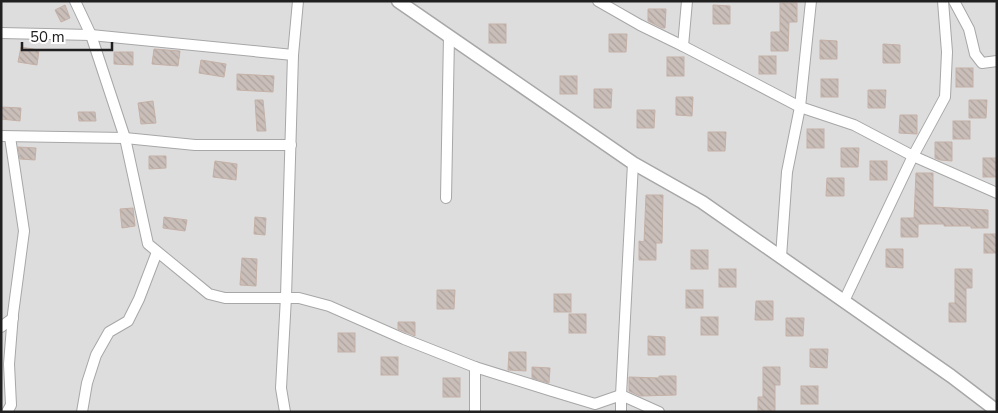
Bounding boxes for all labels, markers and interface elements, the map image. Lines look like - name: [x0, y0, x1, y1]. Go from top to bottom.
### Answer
- scale bar: [22, 20, 112, 52]
- text: 50 m: [30, 27, 65, 47]

